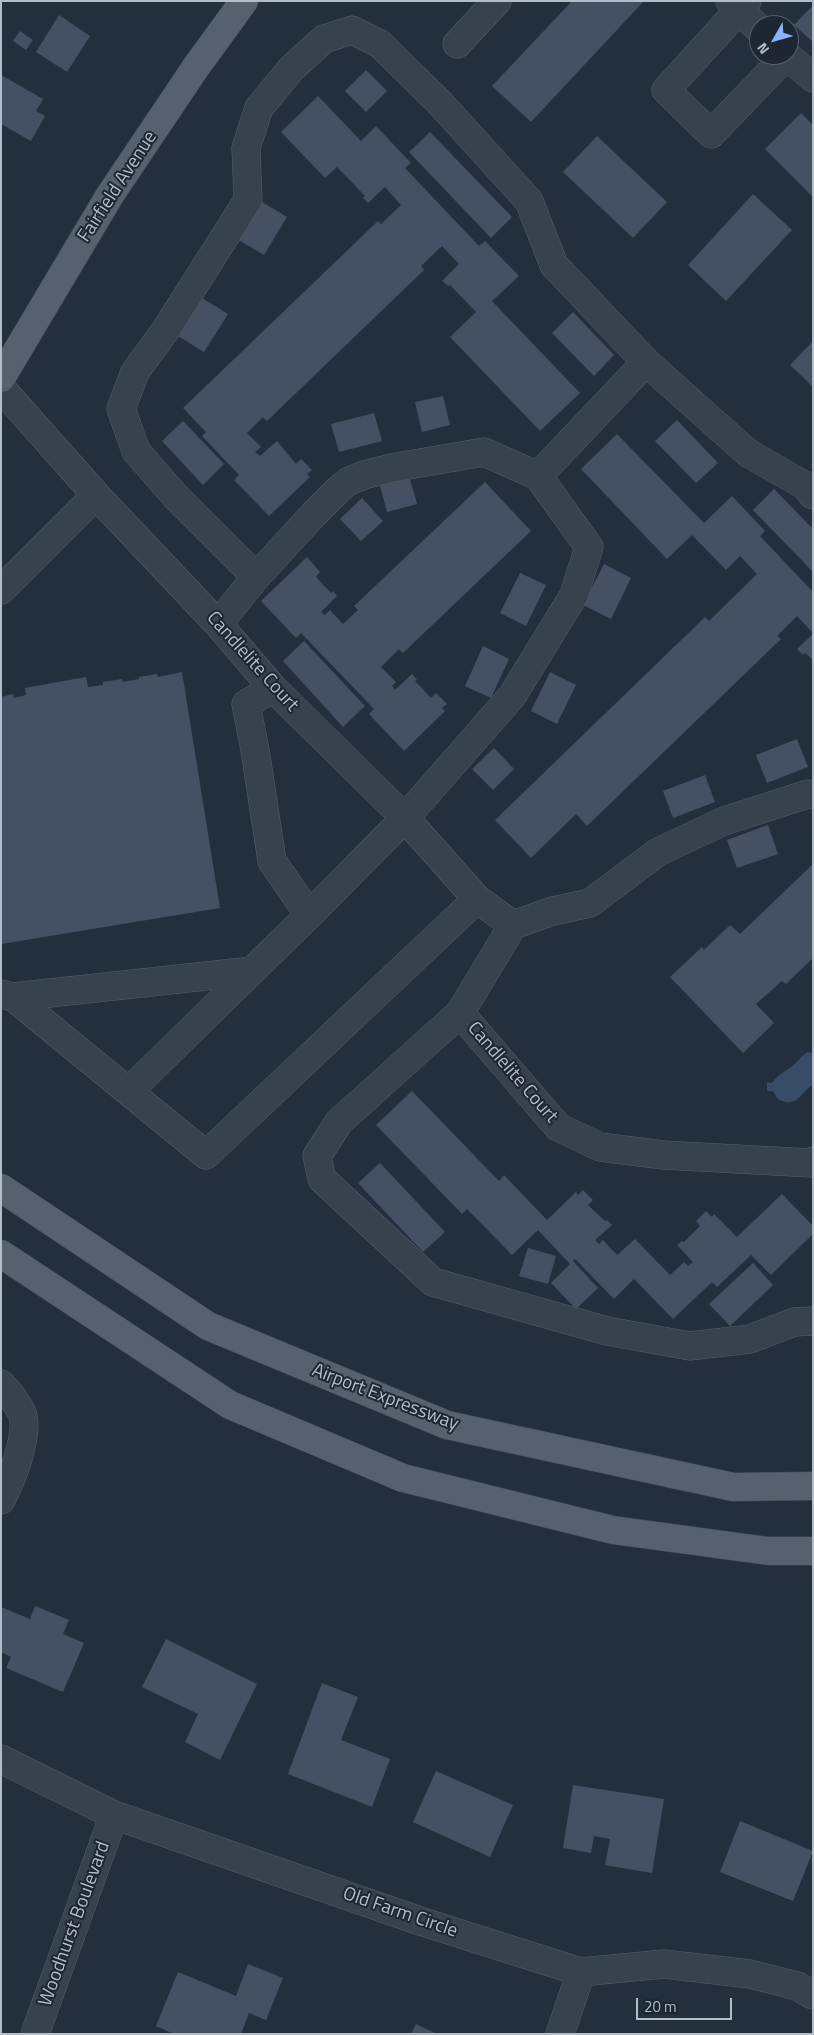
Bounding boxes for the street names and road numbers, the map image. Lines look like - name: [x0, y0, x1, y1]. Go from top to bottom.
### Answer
- street label: Fairfield Avenue: [74, 127, 162, 247]
- street label: Candlelite Court: [201, 607, 303, 717]
- street label: Candlelite Court: [462, 1018, 562, 1128]
- street label: Airport Expressway: [308, 1360, 462, 1436]
- street label: Woodhurst Boulevard: [35, 1839, 115, 2009]
- street label: Old Farm Circle: [340, 1883, 460, 1943]

